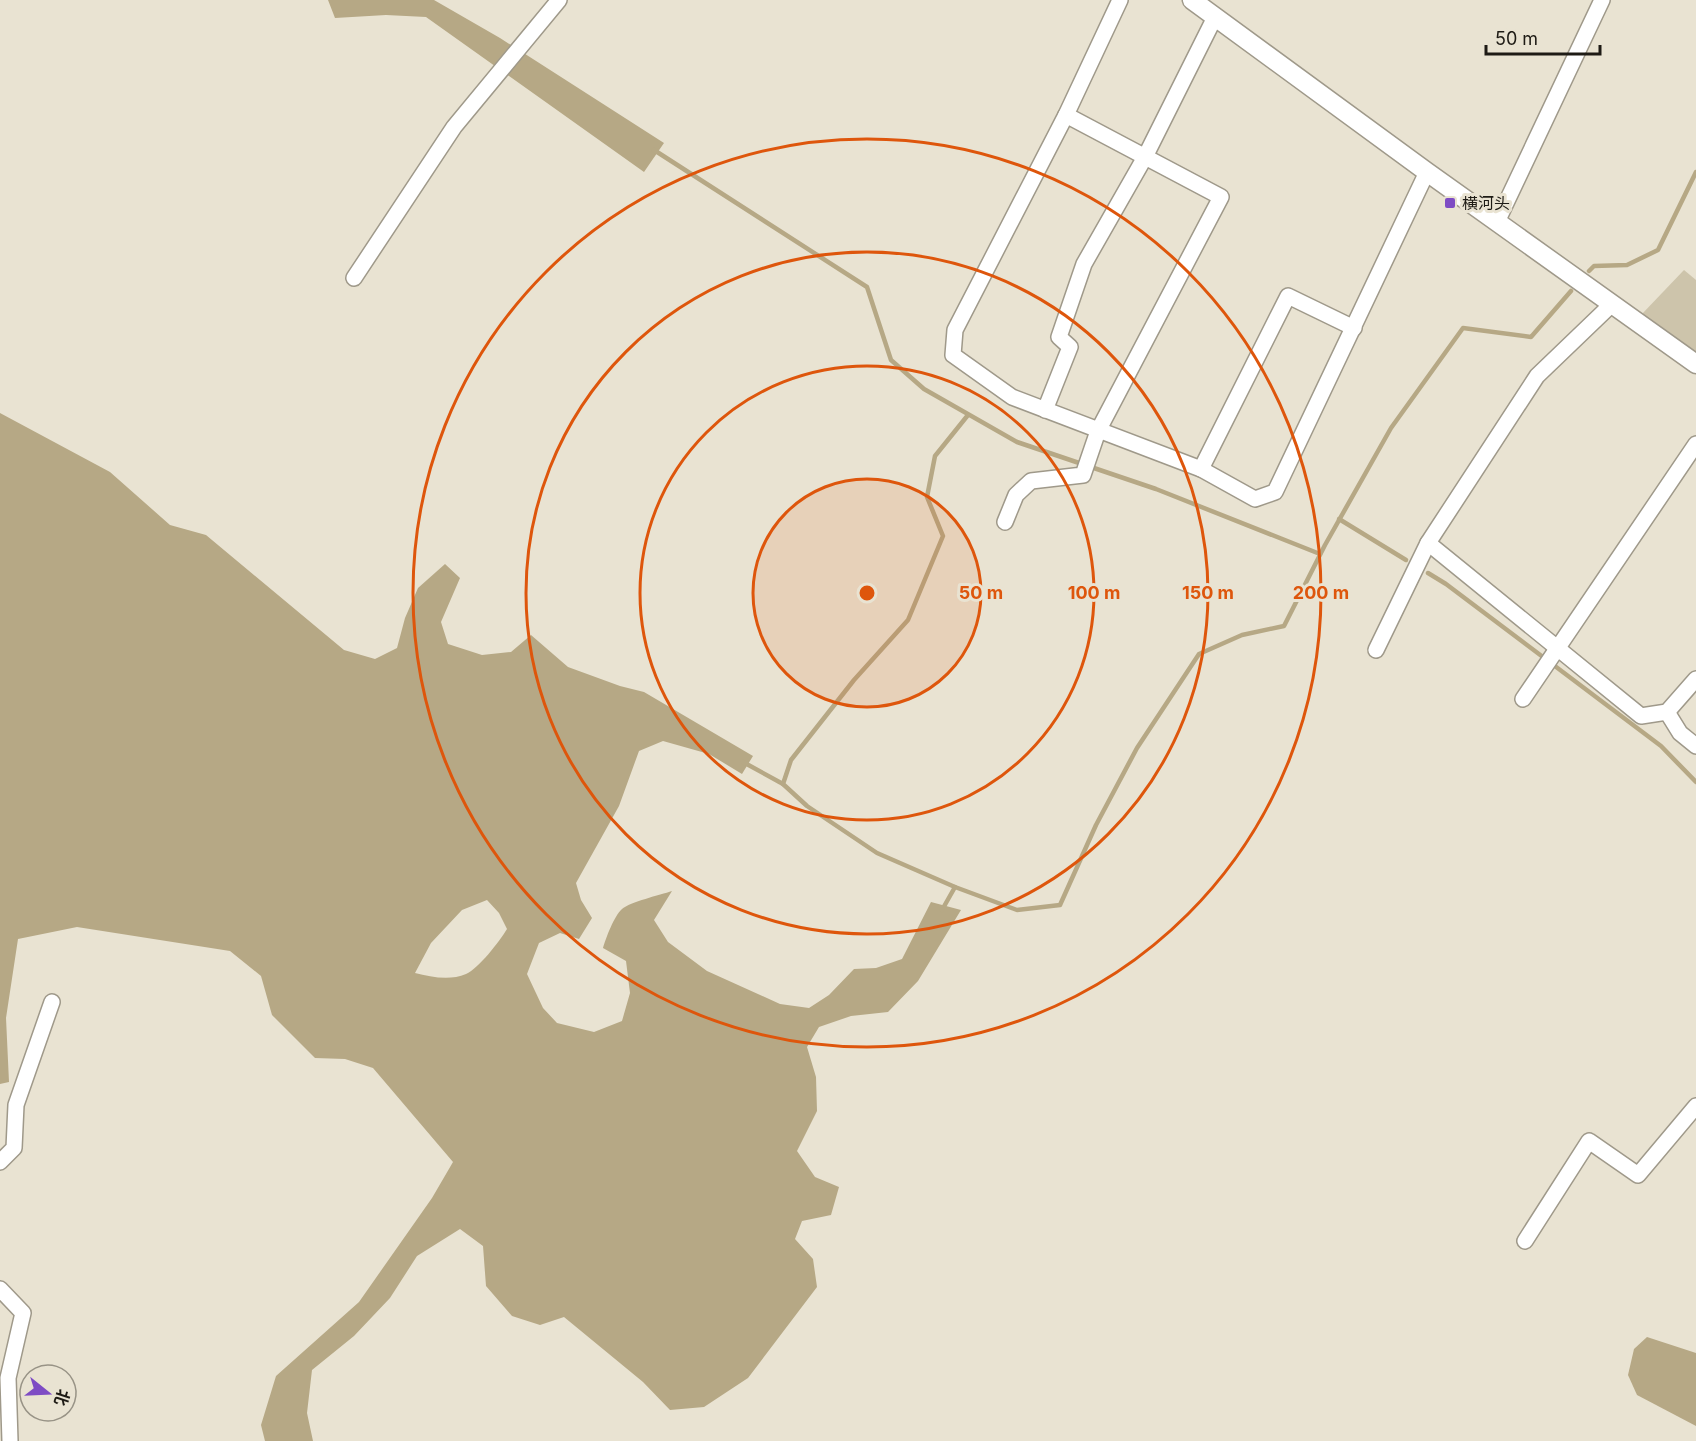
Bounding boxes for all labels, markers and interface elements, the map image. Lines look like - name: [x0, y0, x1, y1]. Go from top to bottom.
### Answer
- scale bar: [1486, 18, 1600, 56]
- text: 50 m: [1495, 28, 1538, 49]
- place label: 横河头: [1462, 193, 1510, 213]
- marker: 横河头: [1443, 196, 1457, 210]
- text: 50 m: [959, 582, 1003, 603]
- text: 100 m: [1068, 582, 1120, 603]
- text: 150 m: [1182, 582, 1234, 603]
- text: 200 m: [1293, 582, 1349, 603]
- centre of rings: [857, 583, 877, 603]
- north arrow: [18, 1363, 78, 1423]
- text: 北: [50, 1387, 74, 1408]

